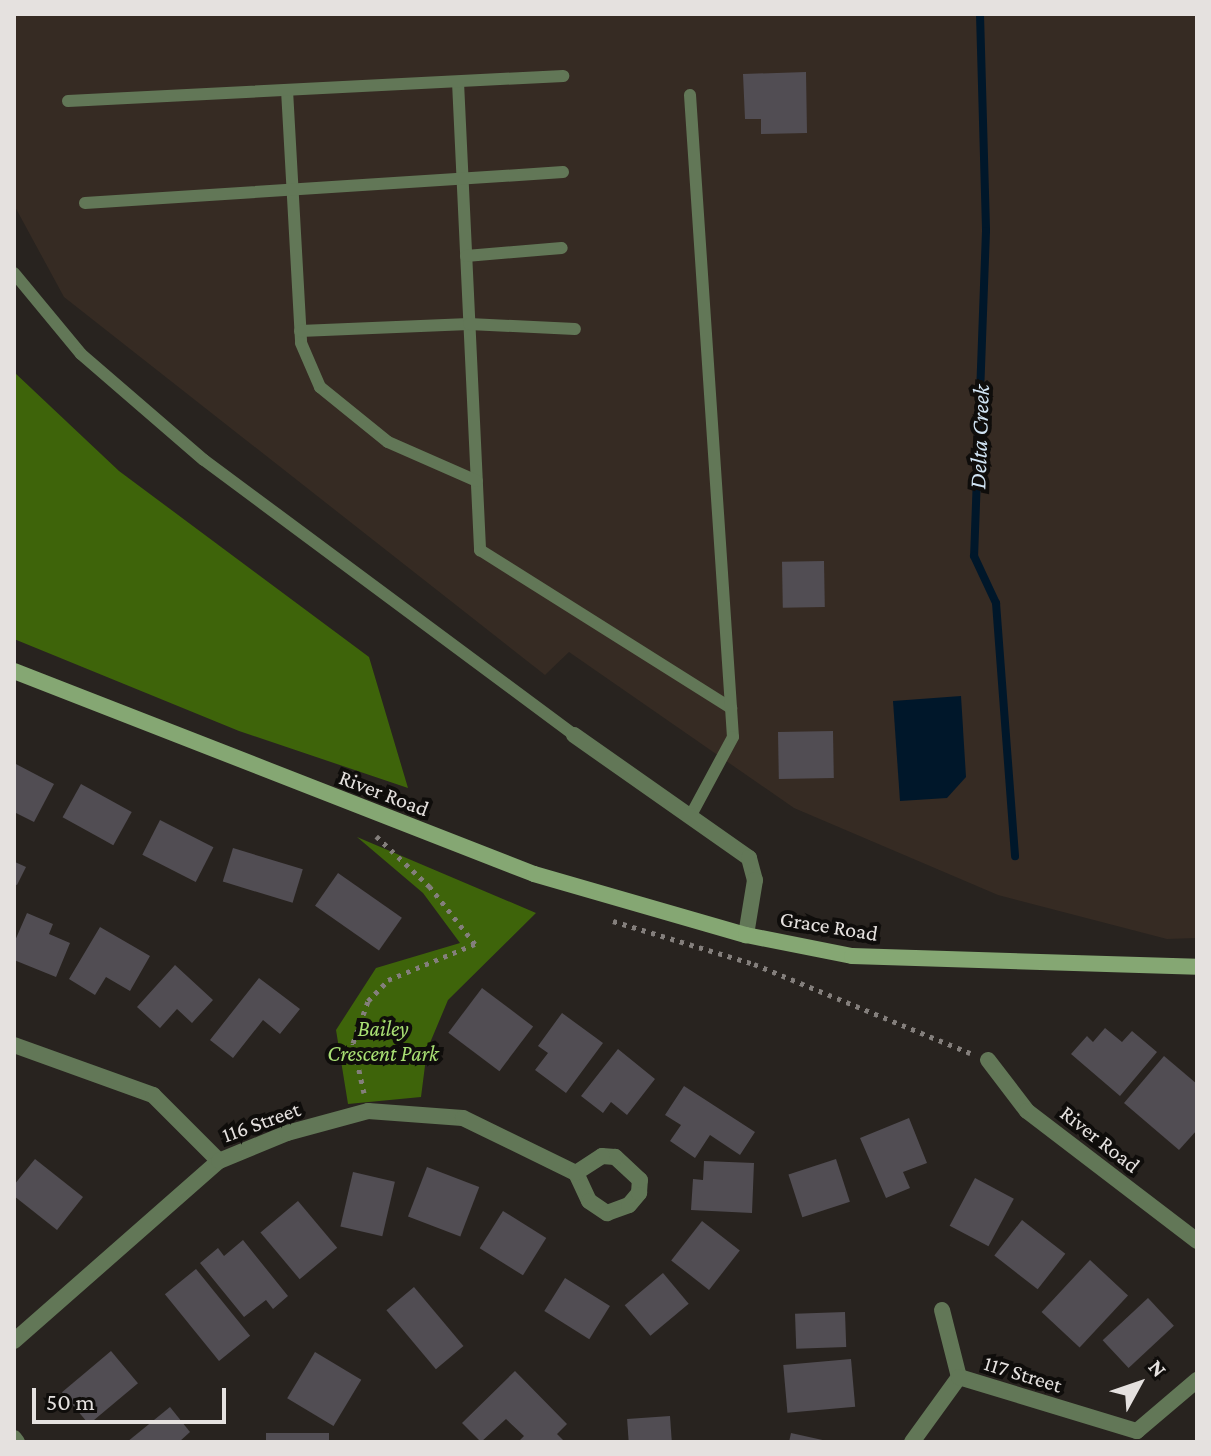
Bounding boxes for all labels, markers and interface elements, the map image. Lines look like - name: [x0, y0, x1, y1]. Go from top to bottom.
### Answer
- water label: Delta Creek: [963, 384, 995, 490]
- street label: River Road: [335, 764, 433, 822]
- street label: Grace Road: [778, 905, 880, 947]
- park label: Bailey Crescent Park: [327, 1015, 439, 1066]
- street label: 116 Street: [218, 1096, 304, 1148]
- street label: River Road: [1055, 1100, 1145, 1178]
- north arrow: [1099, 1344, 1179, 1424]
- street label: 117 Street: [981, 1350, 1065, 1398]
- text: N: [1143, 1354, 1172, 1382]
- scale bar: [36, 1372, 230, 1422]
- text: 50 m: [46, 1388, 95, 1415]

